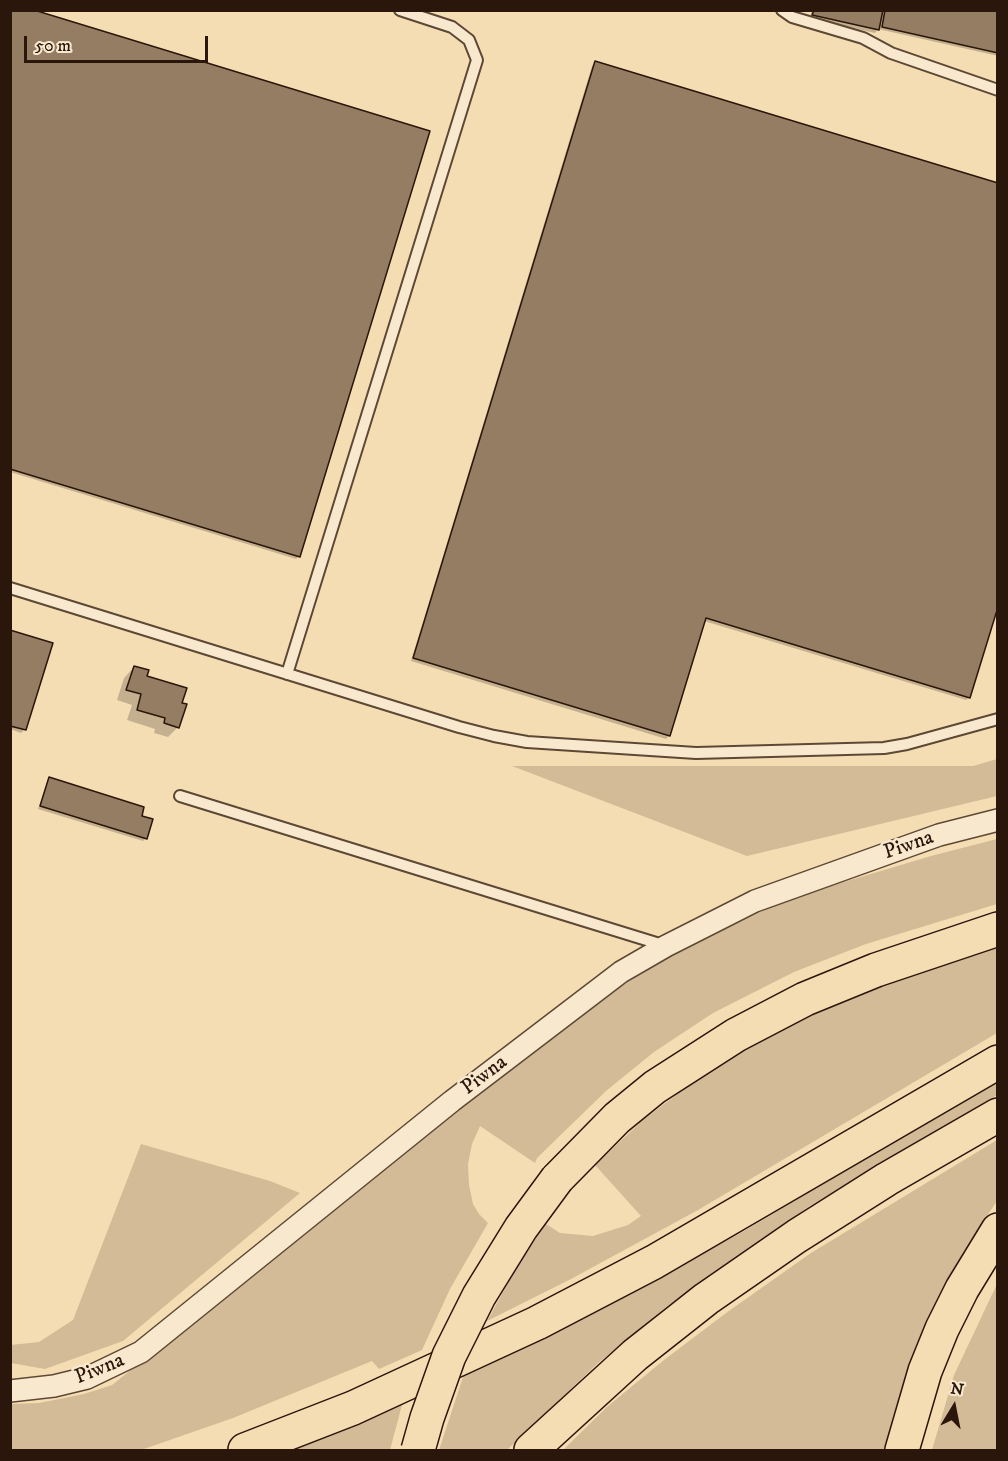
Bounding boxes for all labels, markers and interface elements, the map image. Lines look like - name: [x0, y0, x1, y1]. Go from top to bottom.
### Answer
- scale bar: [27, 24, 212, 62]
- text: 50 m: [35, 35, 71, 57]
- street label: Piwna: [881, 826, 937, 866]
- street label: Piwna: [457, 1051, 513, 1101]
- street label: Piwna: [72, 1349, 128, 1391]
- north arrow: [924, 1377, 984, 1437]
- text: N: [949, 1378, 965, 1400]

